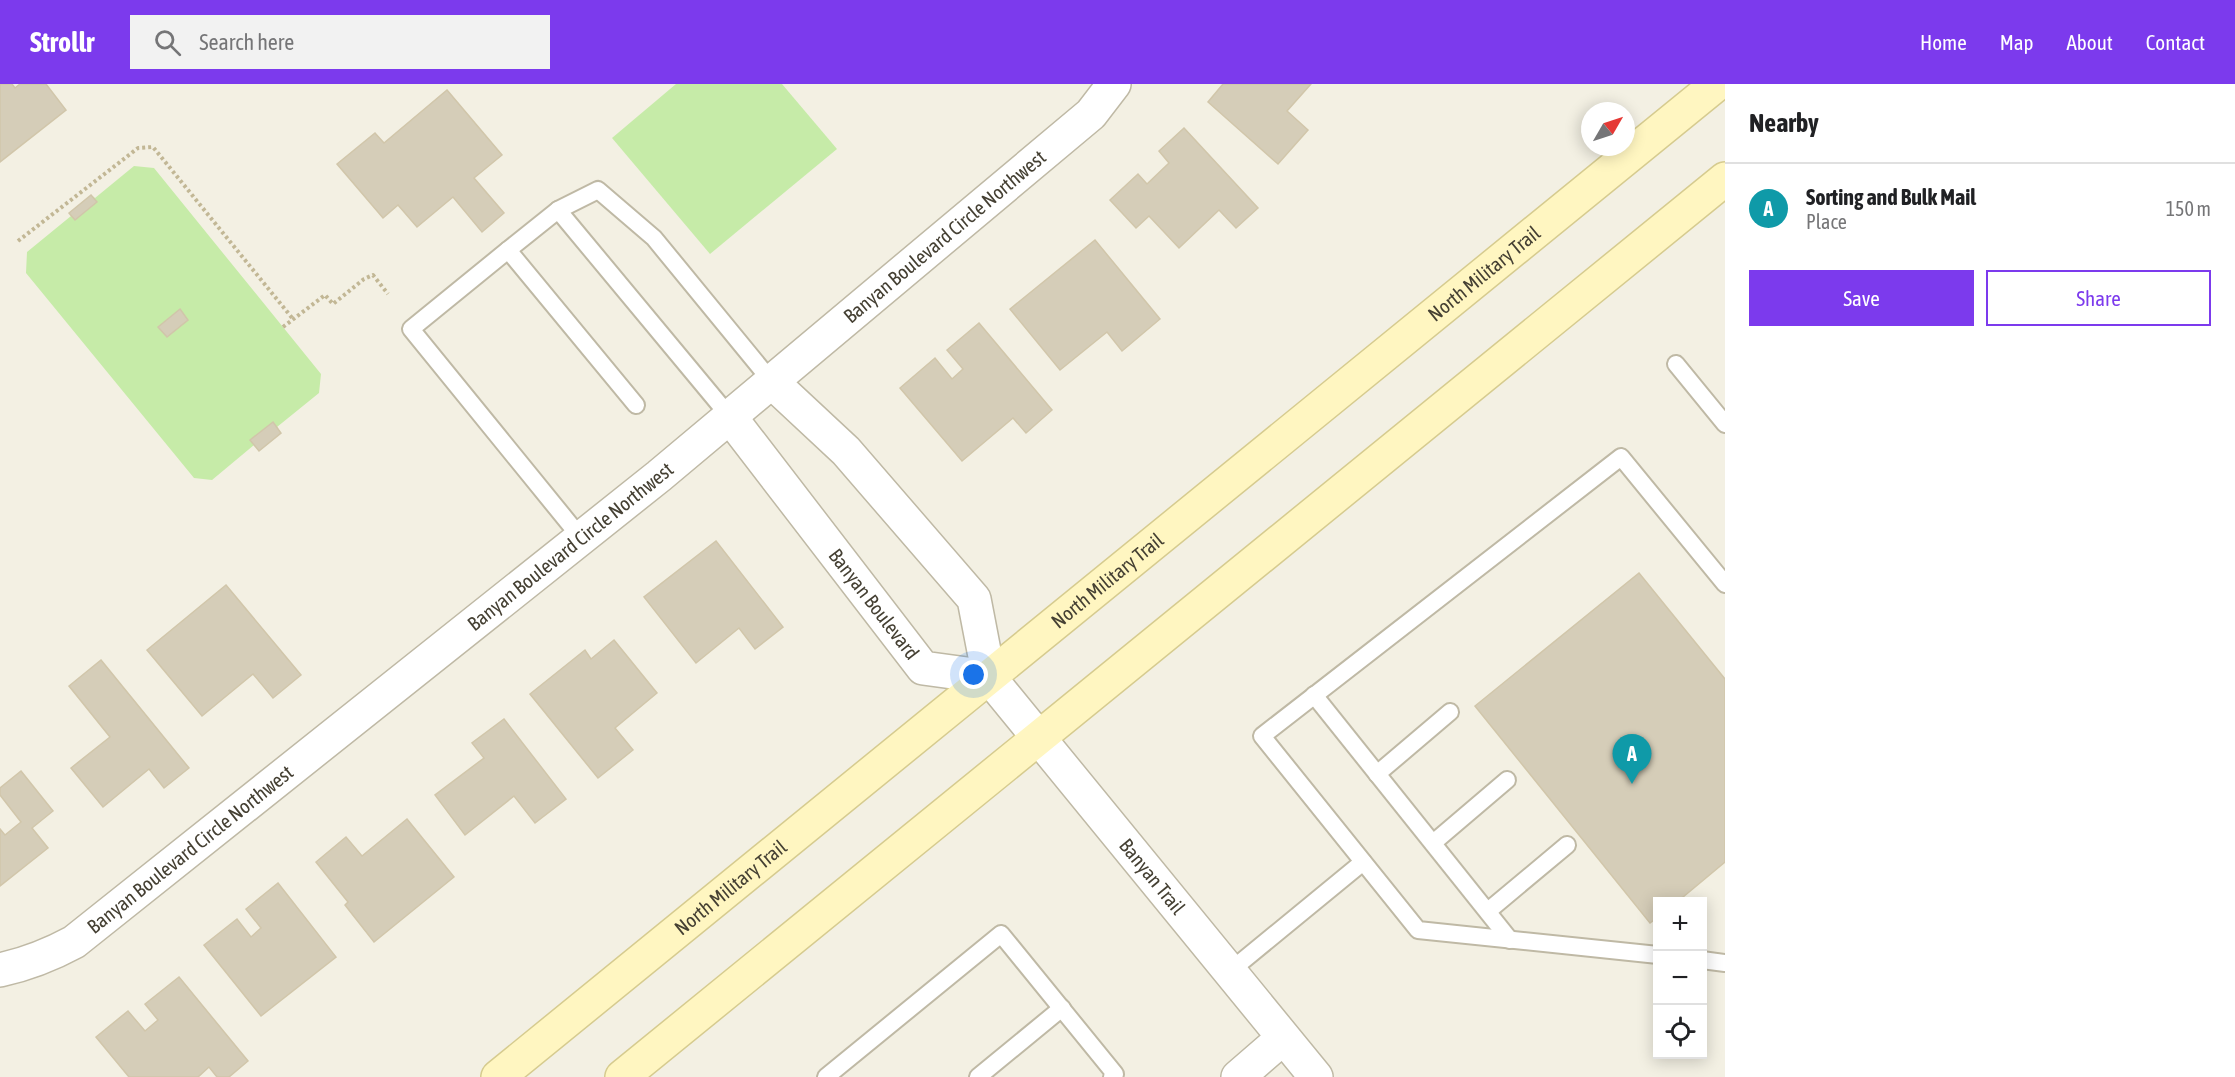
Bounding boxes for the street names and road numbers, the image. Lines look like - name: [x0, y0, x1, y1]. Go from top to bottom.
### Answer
- street label: Banyan Boulevard Circle Northwest: [839, 145, 1050, 327]
- street label: North Military Trail: [1423, 221, 1545, 326]
- street label: Banyan Boulevard Circle Northwest: [463, 457, 678, 635]
- street label: North Military Trail: [1047, 527, 1168, 632]
- street label: Banyan Boulevard: [824, 544, 924, 664]
- street label: Banyan Boulevard Circle Northwest: [83, 760, 298, 938]
- street label: North Military Trail: [670, 834, 791, 939]
- street label: Banyan Trail: [1115, 834, 1191, 919]

